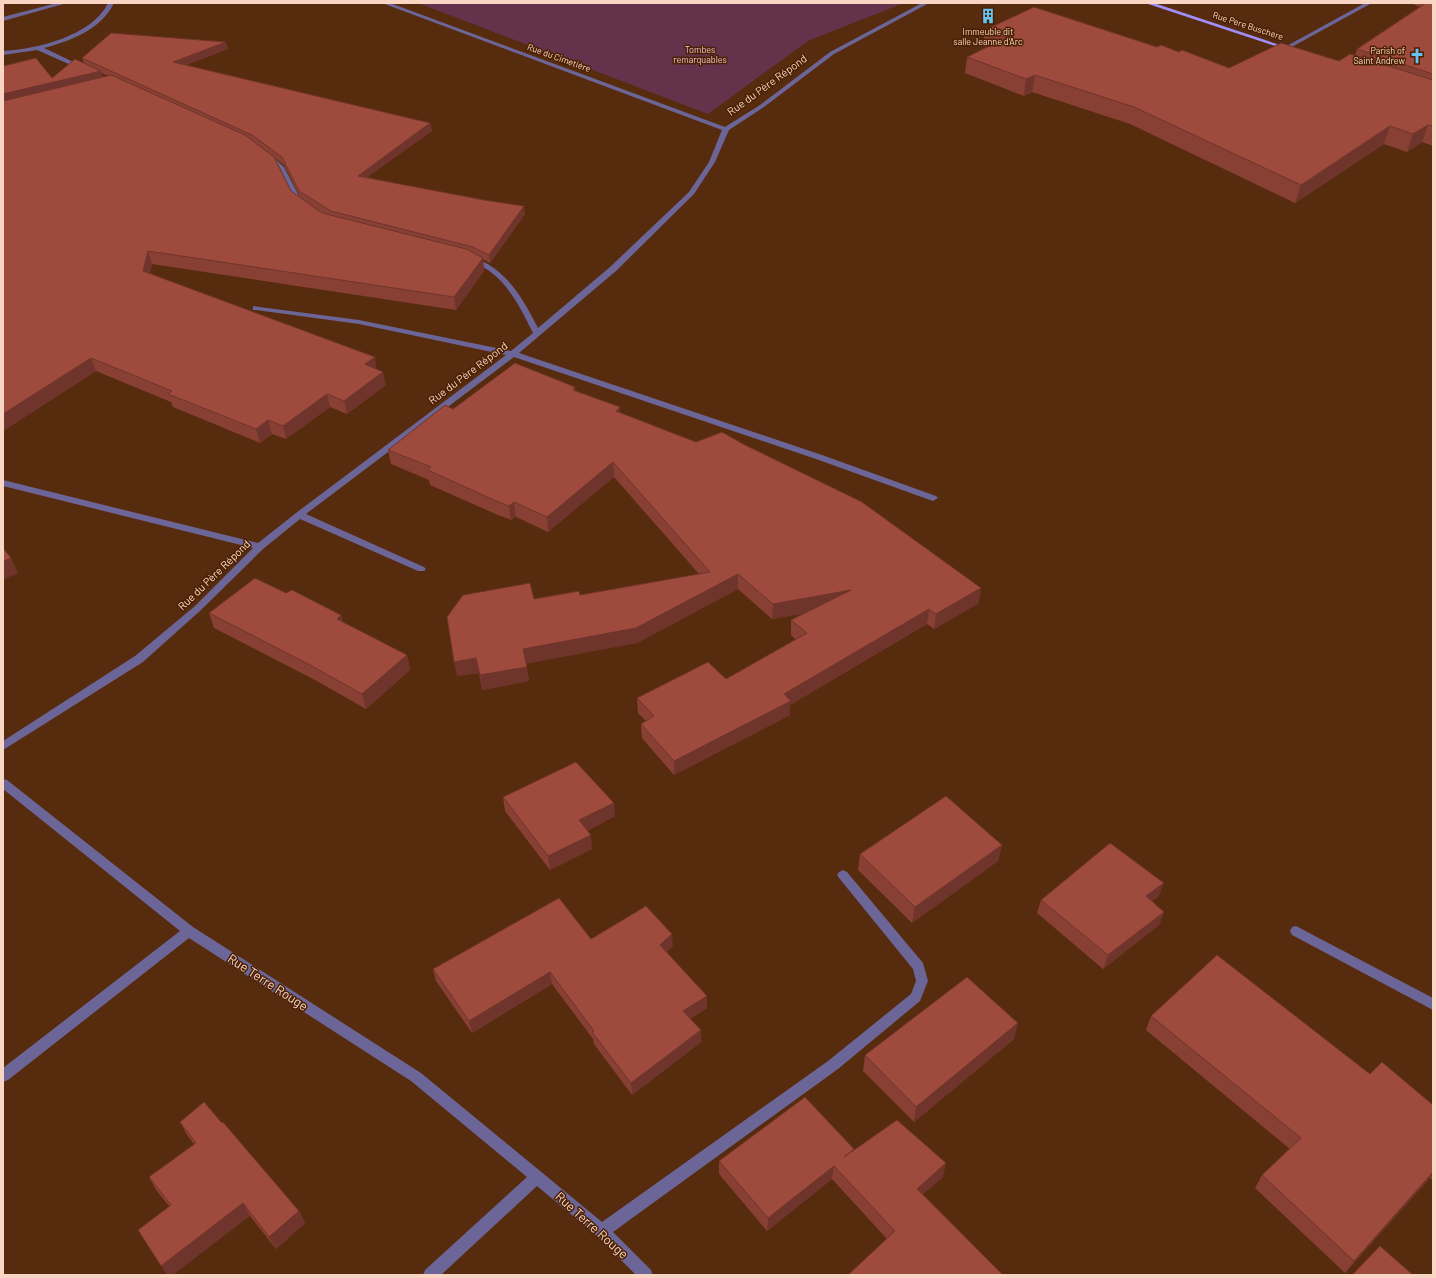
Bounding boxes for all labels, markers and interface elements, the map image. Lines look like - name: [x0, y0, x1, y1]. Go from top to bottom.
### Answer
- building icon: Immeuble dit salle Jeanne d'Arc: [979, 7, 997, 25]
- street label: Rue Pere Buschere: [1211, 9, 1285, 42]
- place label: Immeuble dit salle Jeanne d'Arc: [953, 26, 1023, 47]
- street label: Rue du Cimetière: [526, 41, 593, 74]
- park label: Tombes remarquables: [673, 44, 727, 65]
- place label: Parish of Saint Andrew: [1353, 45, 1406, 66]
- church icon: Parish of Saint Andrew: [1408, 47, 1426, 65]
- street label: Rue du Père Répond: [724, 51, 809, 118]
- street label: Rue du Père Répond: [426, 339, 510, 407]
- street label: Rue du Père Répond: [175, 537, 252, 612]
- street label: Rue Terre Rouge: [225, 950, 311, 1014]
- street label: Rue Terre Rouge: [552, 1188, 632, 1262]

